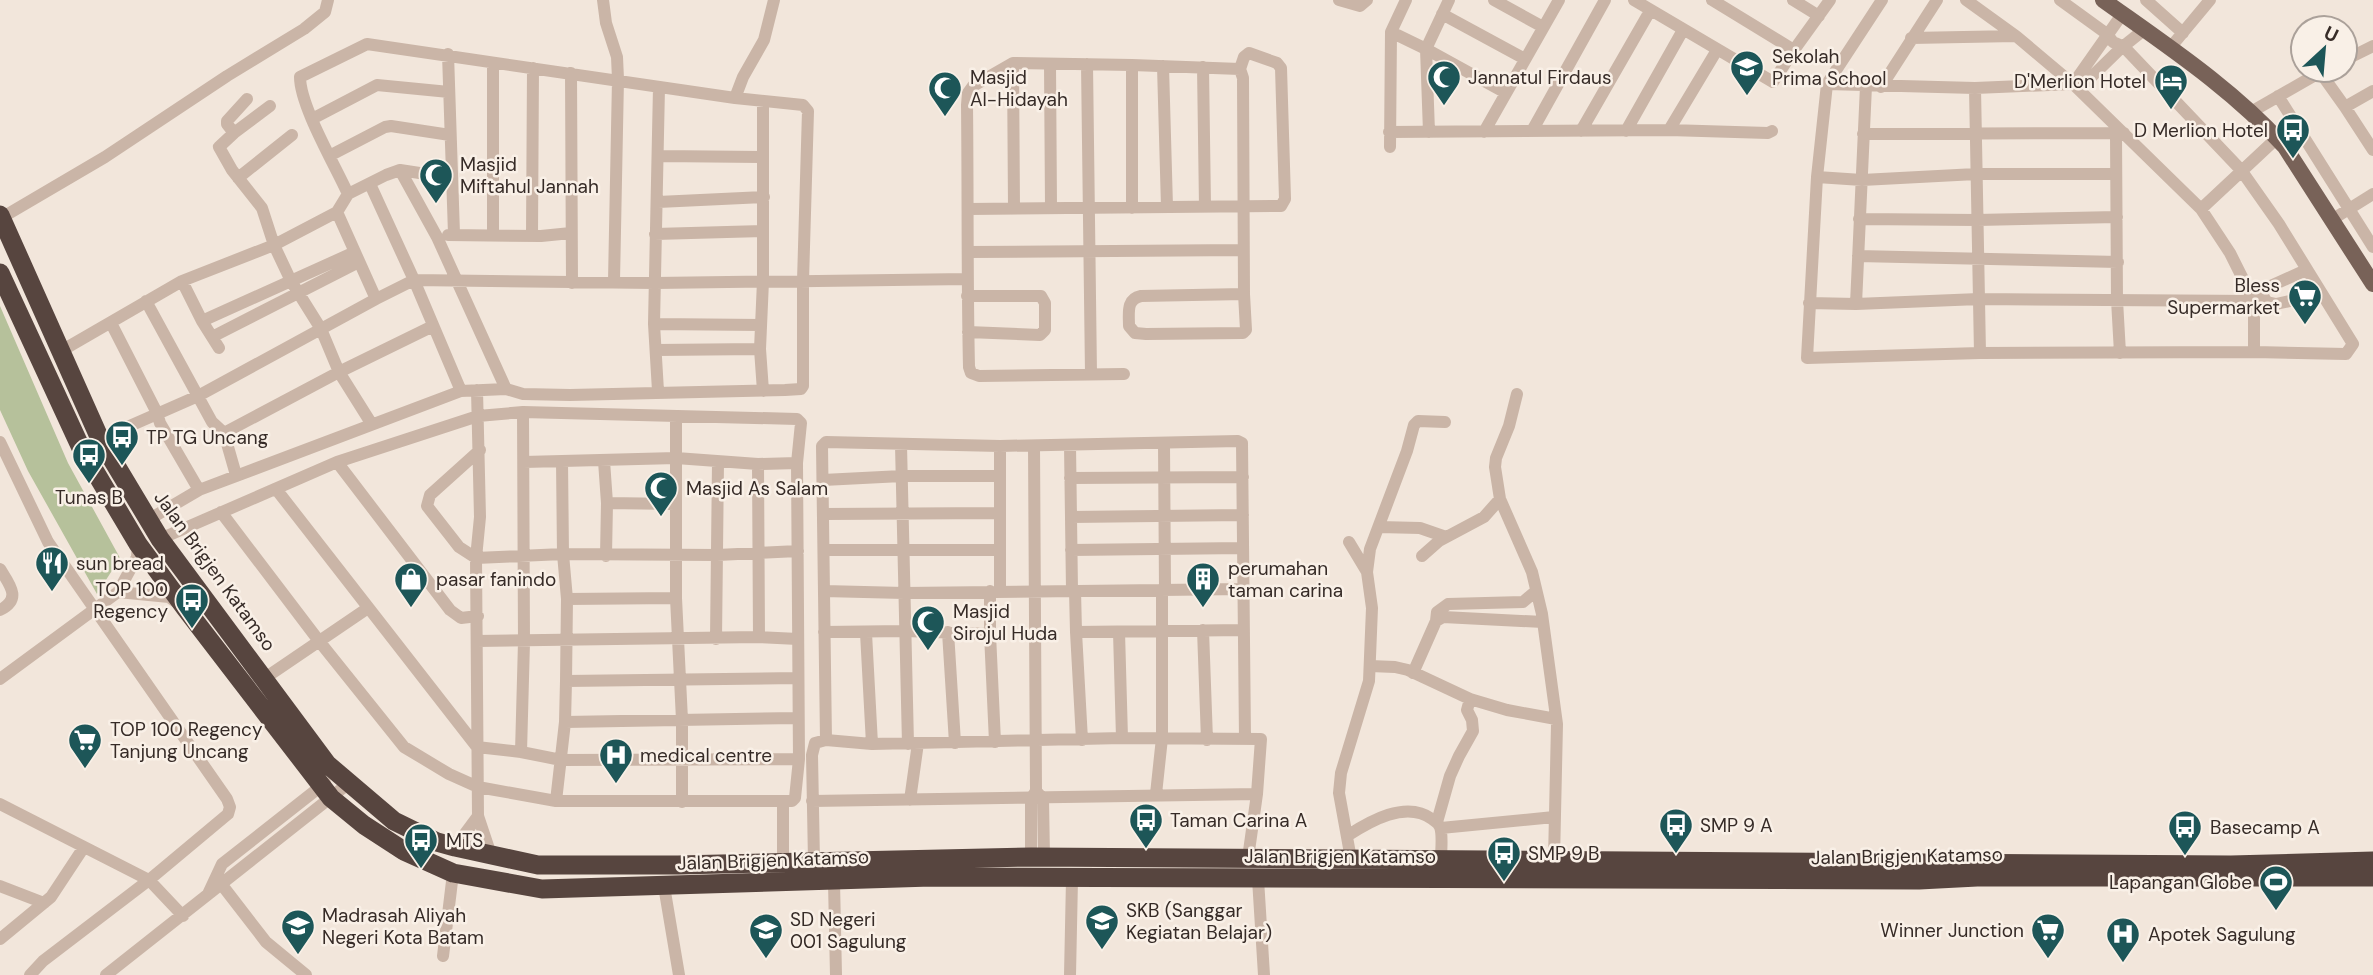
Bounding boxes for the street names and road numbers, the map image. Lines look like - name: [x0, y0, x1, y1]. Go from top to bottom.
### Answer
- street label: Jalan Brigjen Katamso: [148, 486, 282, 656]
- street label: Jalan Brigjen Katamso: [1811, 842, 2003, 870]
- street label: Jalan Brigjen Katamso: [677, 844, 869, 876]
- street label: Jalan Brigjen Katamso: [1244, 844, 1436, 869]

